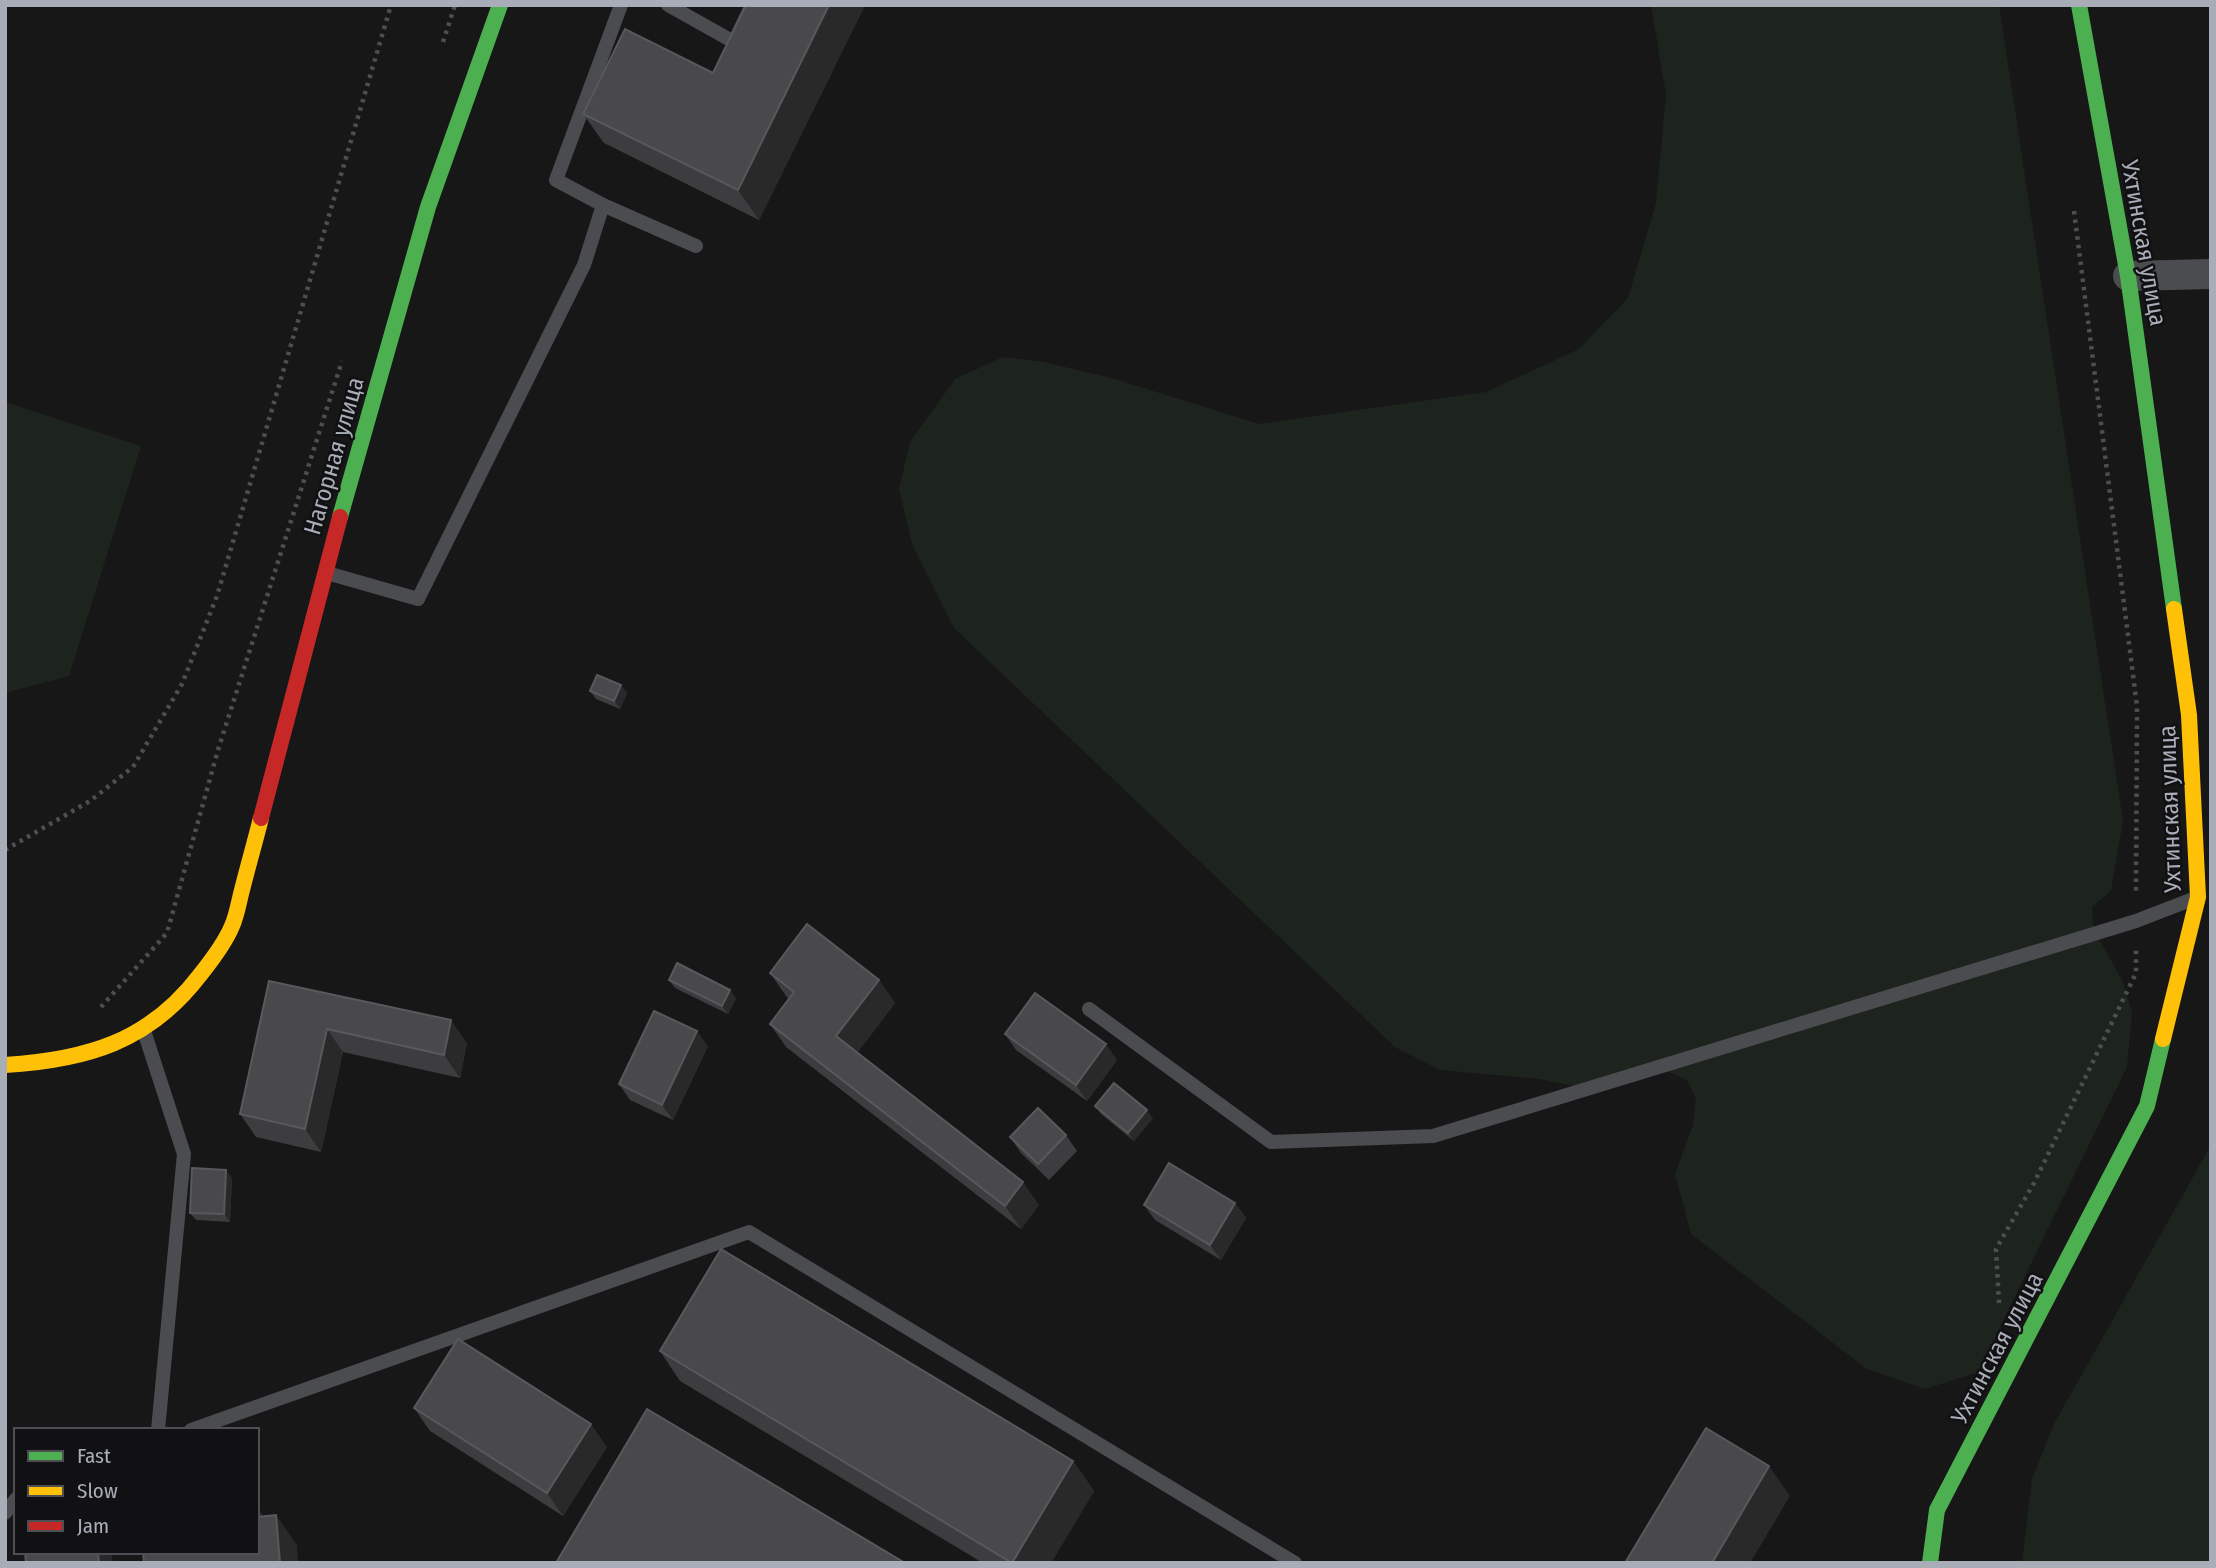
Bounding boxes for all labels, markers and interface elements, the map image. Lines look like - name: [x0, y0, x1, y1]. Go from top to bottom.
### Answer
- street label: Ухтинская улица: [2115, 157, 2172, 328]
- street label: Нагорная улица: [298, 374, 370, 538]
- street label: Ухтинская улица: [2153, 725, 2187, 894]
- street label: Ухтинская улица: [1945, 1267, 2049, 1429]
- legend: [14, 1428, 259, 1554]
- text: Fast: [77, 1443, 111, 1469]
- text: Slow: [77, 1478, 118, 1504]
- text: Jam: [77, 1513, 109, 1539]

